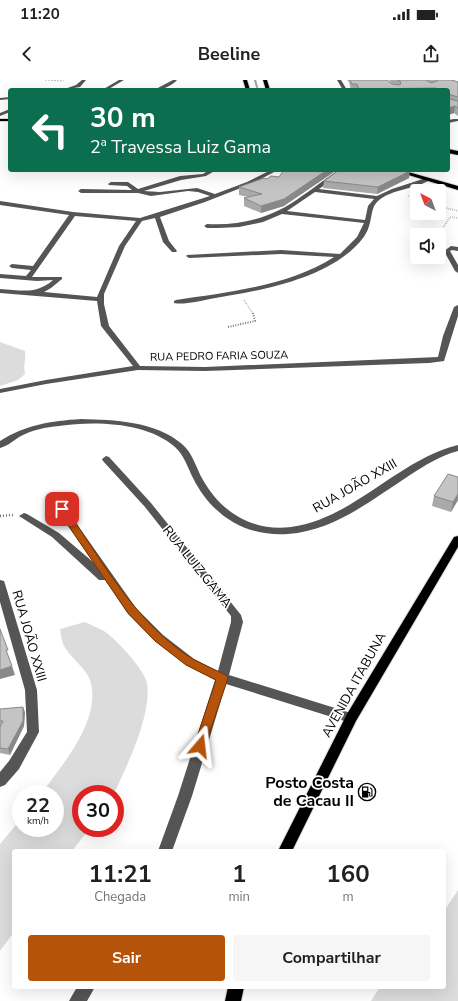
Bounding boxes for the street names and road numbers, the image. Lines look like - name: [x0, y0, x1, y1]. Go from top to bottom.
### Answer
- street label: RUA PEDRO FARIA SOUZA: [150, 347, 288, 365]
- street label: RUA JOÃO XXIII: [310, 455, 400, 517]
- street label: RUA LUIZ GAMA: [158, 522, 236, 612]
- street label: RUA JOÃO XXIII: [7, 588, 51, 684]
- street label: AVENIDA ITABUNA: [318, 629, 391, 741]

